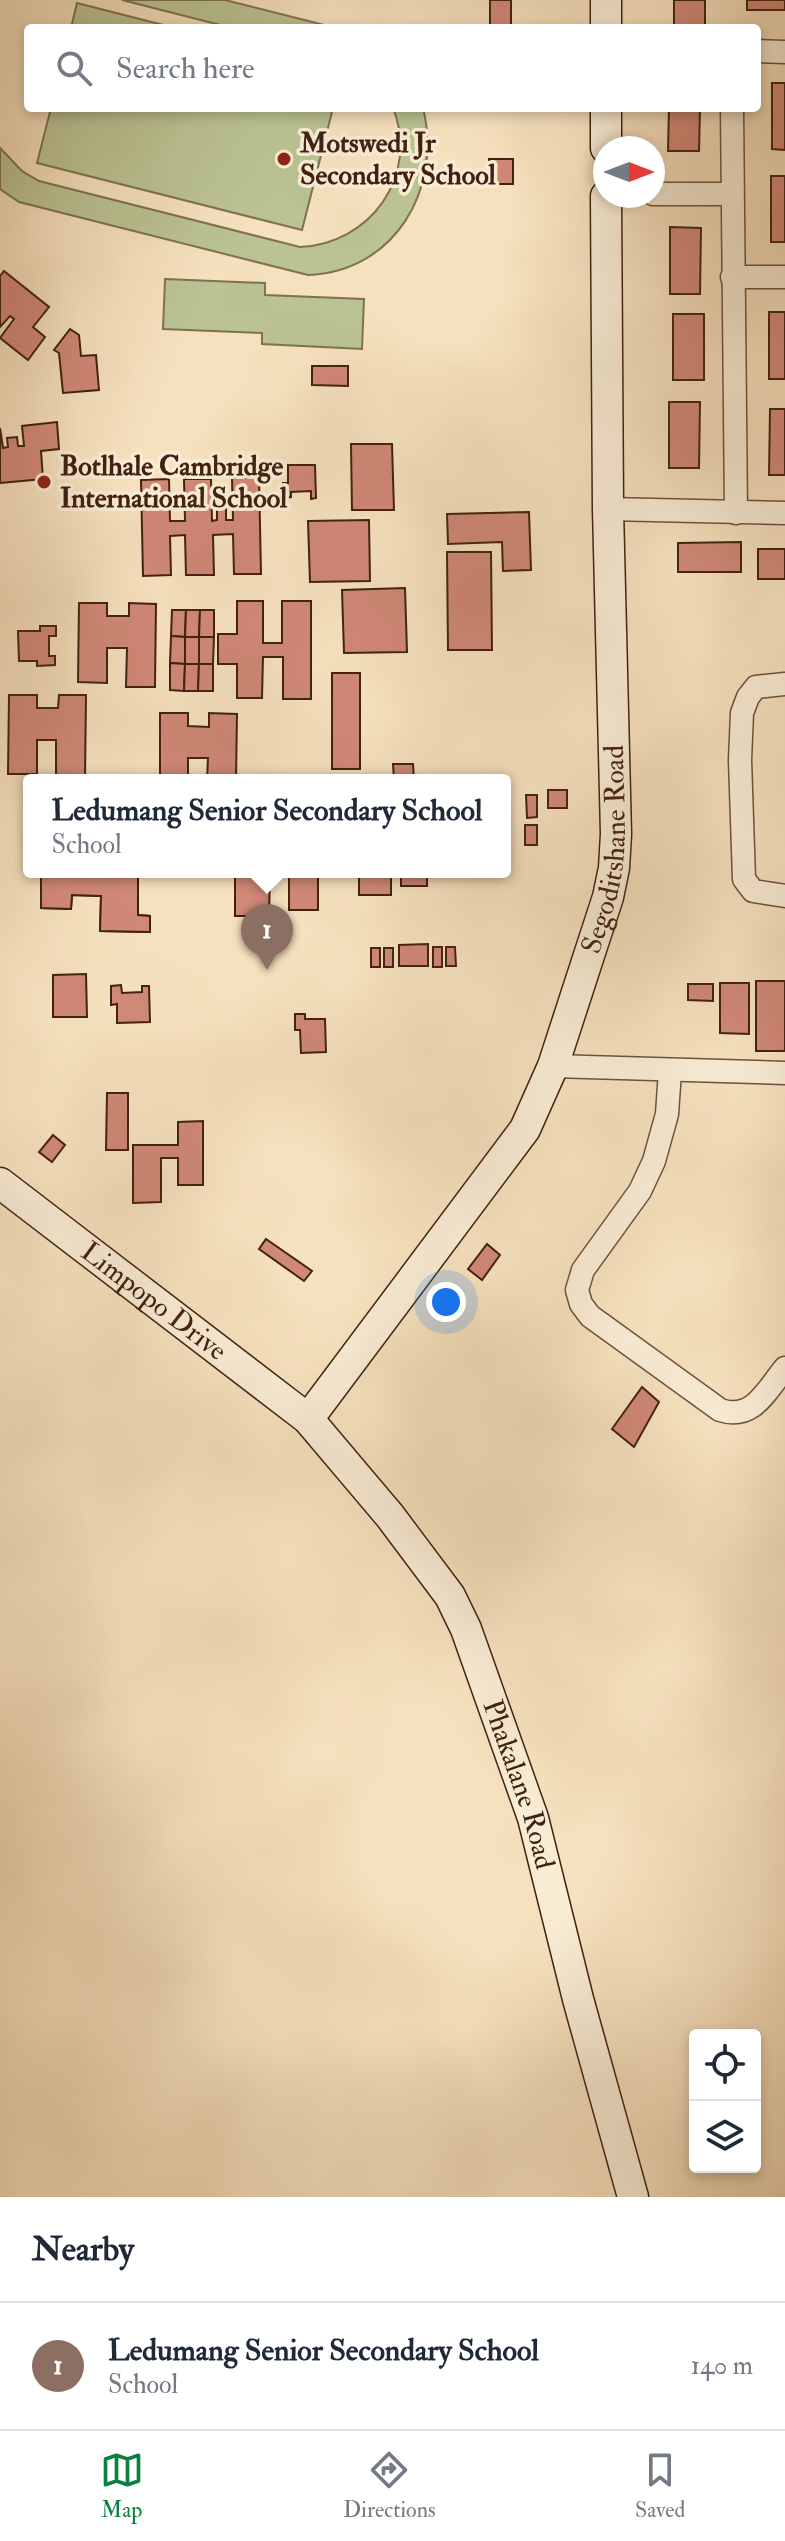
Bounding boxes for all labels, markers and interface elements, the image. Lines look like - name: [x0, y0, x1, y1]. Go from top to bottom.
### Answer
- search box: [24, 24, 761, 112]
- icon: search: [52, 46, 96, 90]
- text: Search here: [116, 50, 255, 87]
- place label: Motswedi Jr Secondary School: [299, 126, 497, 193]
- north arrow: [593, 136, 665, 208]
- marker: Motswedi Jr Secondary School: [275, 150, 293, 168]
- place label: Botlhale Cambridge International School: [60, 449, 288, 516]
- marker: Botlhale Cambridge International School: [35, 473, 53, 491]
- street label: Segoditshane Road: [573, 744, 634, 958]
- popup: [23, 774, 511, 878]
- text: Ledumang Senior Secondary School: [52, 792, 482, 829]
- text: School: [52, 829, 122, 861]
- pin: 1: [241, 904, 293, 970]
- street label: Limpopo Drive: [74, 1234, 234, 1368]
- your location: [426, 1282, 466, 1322]
- street label: Phakalane Road: [475, 1695, 563, 1873]
- map controls: [689, 2029, 761, 2173]
- button: locate: [689, 2029, 761, 2101]
- button: layers: [689, 2101, 761, 2173]
- text: Nearby: [32, 2228, 134, 2271]
- text: Ledumang Senior Secondary School: [108, 2332, 539, 2369]
- text: 1: [53, 2350, 63, 2382]
- text: 140 m: [691, 2350, 753, 2382]
- text: School: [108, 2369, 178, 2401]
- tab: Map: [100, 2448, 144, 2524]
- tab: Directions: [343, 2448, 436, 2524]
- tab: Saved: [635, 2448, 685, 2524]

